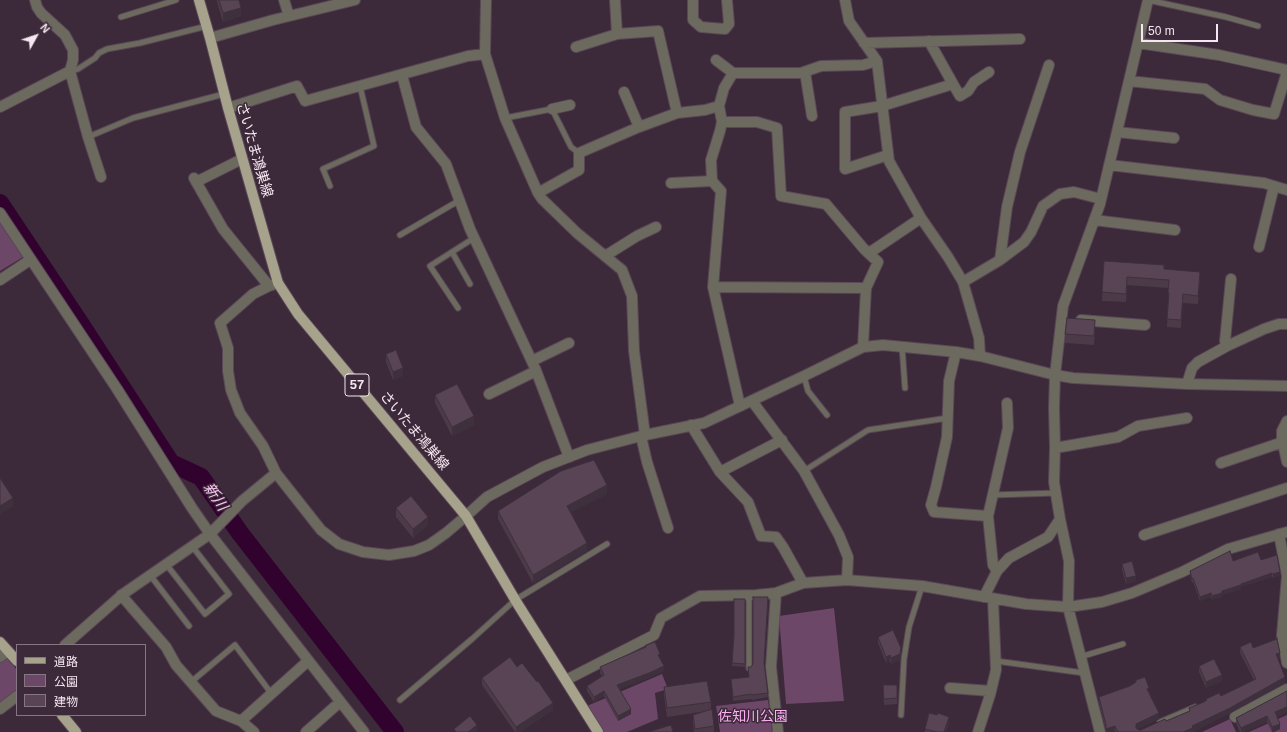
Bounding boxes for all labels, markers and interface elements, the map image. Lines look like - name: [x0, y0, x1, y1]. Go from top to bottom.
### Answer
- north arrow: [16, 16, 56, 56]
- scale bar: [1143, 16, 1220, 42]
- text: N: [38, 21, 52, 35]
- text: 50 m: [1148, 24, 1175, 38]
- street label: さいたま鴻巣線: [232, 101, 276, 199]
- road number: 57: [345, 374, 369, 396]
- street label: さいたま鴻巣線: [376, 388, 452, 474]
- water label: 新川: [199, 480, 231, 514]
- legend: [16, 644, 146, 716]
- text: 道路: [54, 655, 78, 669]
- text: 公園: [54, 675, 78, 689]
- text: 建物: [54, 695, 78, 709]
- park label: 佐知川公園: [718, 709, 788, 725]

